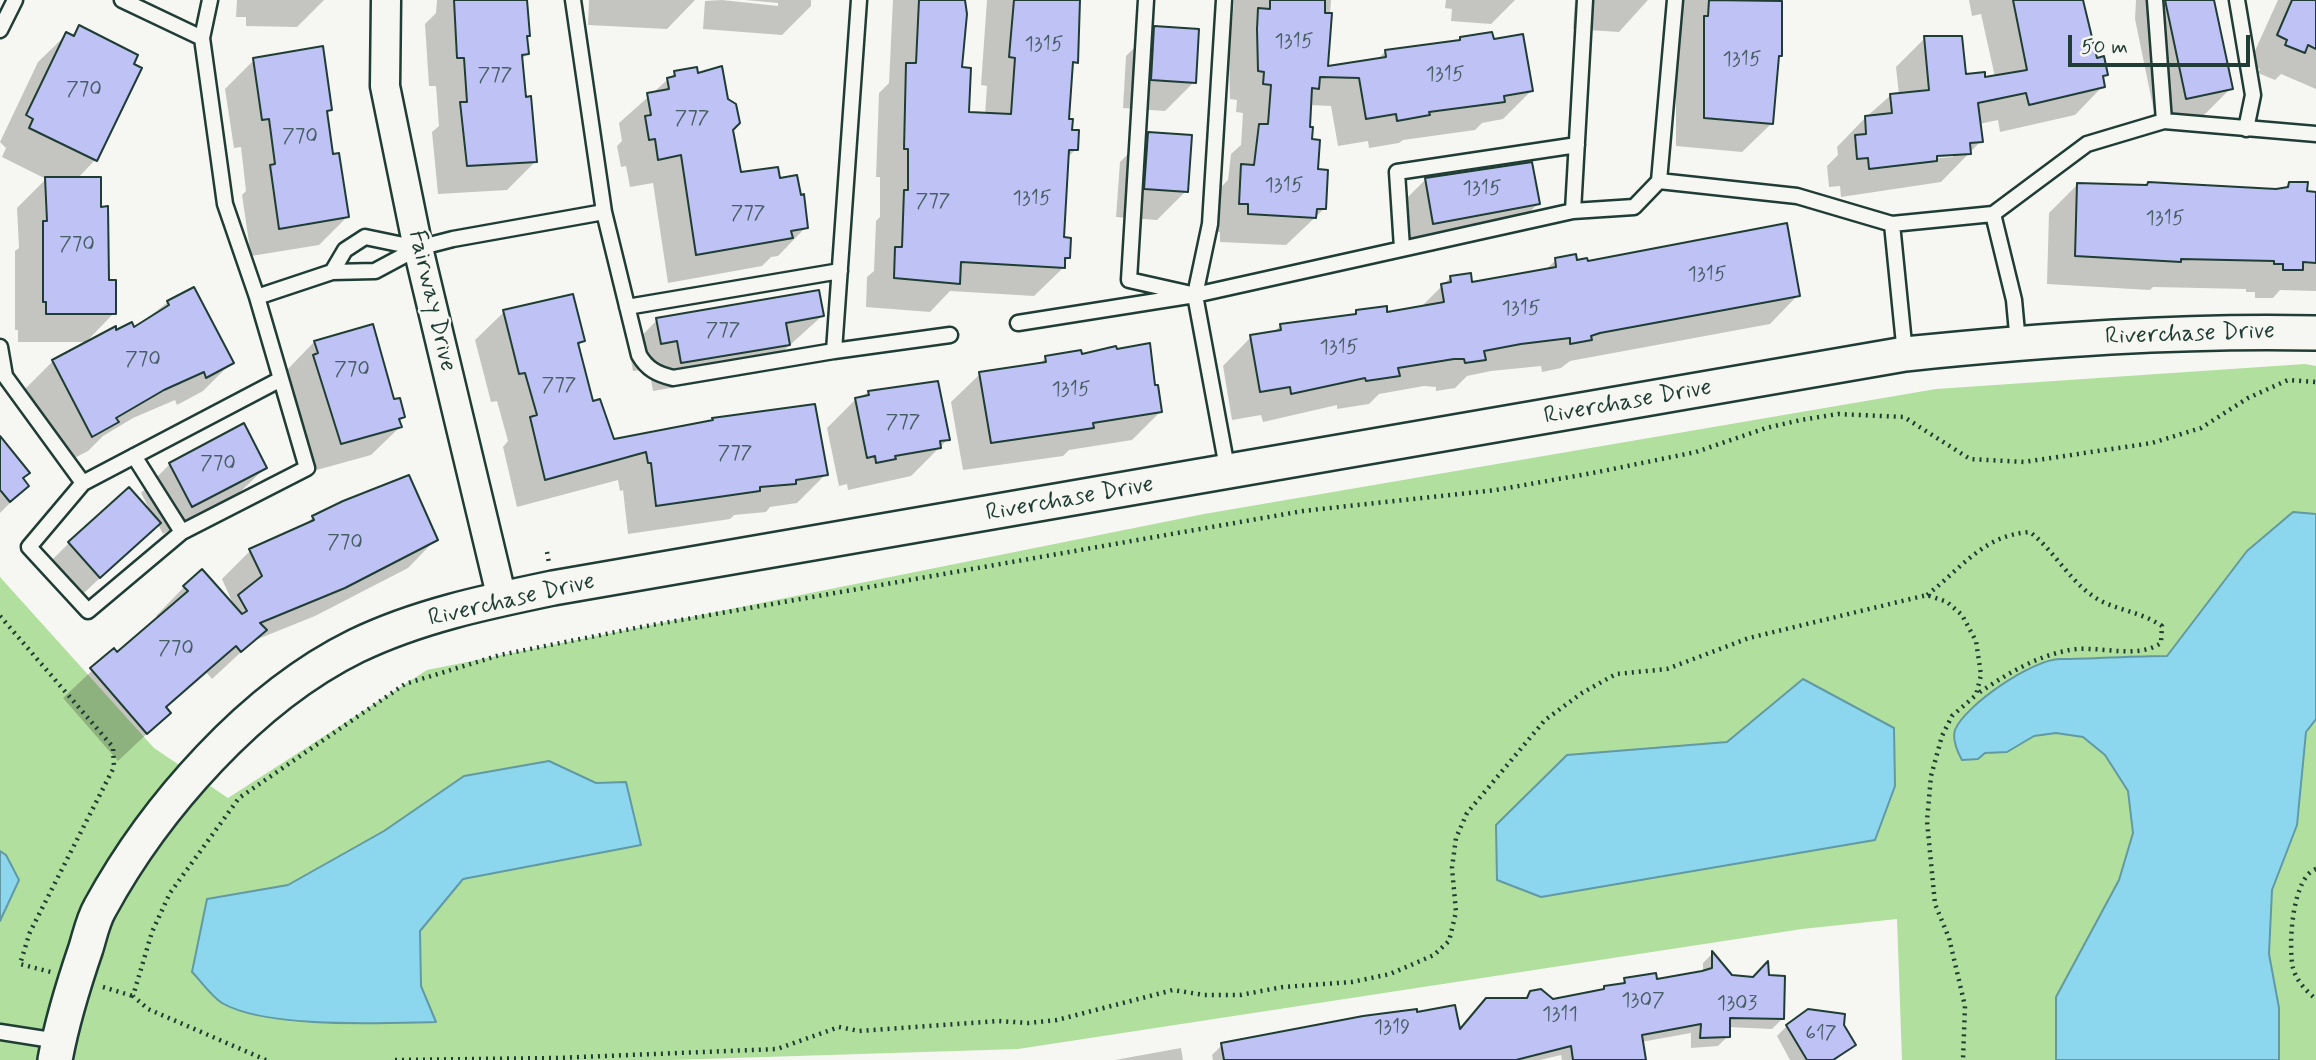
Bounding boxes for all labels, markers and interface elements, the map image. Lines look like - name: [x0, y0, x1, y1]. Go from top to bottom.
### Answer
- scale bar: [2071, 21, 2253, 65]
- house number: 1315: [1274, 30, 1314, 56]
- house number: 1315: [1024, 33, 1064, 59]
- text: 50 m: [2081, 33, 2128, 61]
- house number: 1315: [1722, 48, 1762, 74]
- house number: 1315: [1425, 63, 1465, 89]
- house number: 777: [477, 64, 513, 90]
- house number: 770: [66, 78, 102, 104]
- house number: 777: [674, 107, 710, 133]
- house number: 770: [282, 125, 318, 151]
- house number: 1315: [1264, 174, 1304, 200]
- house number: 1315: [1462, 177, 1502, 203]
- house number: 1315: [1012, 187, 1052, 213]
- house number: 777: [915, 190, 951, 216]
- house number: 777: [730, 202, 766, 228]
- house number: 1315: [2145, 207, 2185, 233]
- street label: Fairway Drive: [401, 228, 461, 374]
- house number: 770: [59, 233, 95, 259]
- house number: 1315: [1687, 263, 1727, 289]
- house number: 1315: [1501, 297, 1541, 323]
- street label: Riverchase Drive: [2105, 318, 2275, 352]
- house number: 777: [705, 319, 741, 345]
- house number: 1315: [1319, 336, 1359, 362]
- house number: 770: [125, 348, 161, 374]
- house number: 770: [334, 358, 370, 384]
- house number: 777: [541, 374, 577, 400]
- street label: Riverchase Drive: [1542, 374, 1714, 432]
- house number: 1315: [1051, 378, 1091, 404]
- house number: 777: [885, 411, 921, 437]
- house number: 777: [717, 442, 753, 468]
- house number: 770: [200, 452, 236, 478]
- street label: Riverchase Drive: [984, 471, 1156, 529]
- house number: 770: [327, 531, 363, 557]
- street label: Riverchase Drive: [426, 568, 598, 634]
- house number: 770: [158, 637, 194, 663]
- house number: 1307: [1621, 989, 1665, 1015]
- house number: 1303: [1717, 992, 1757, 1018]
- house number: 1311: [1542, 1003, 1578, 1029]
- house number: 1319: [1374, 1016, 1410, 1042]
- house number: 617: [1805, 1022, 1837, 1048]

